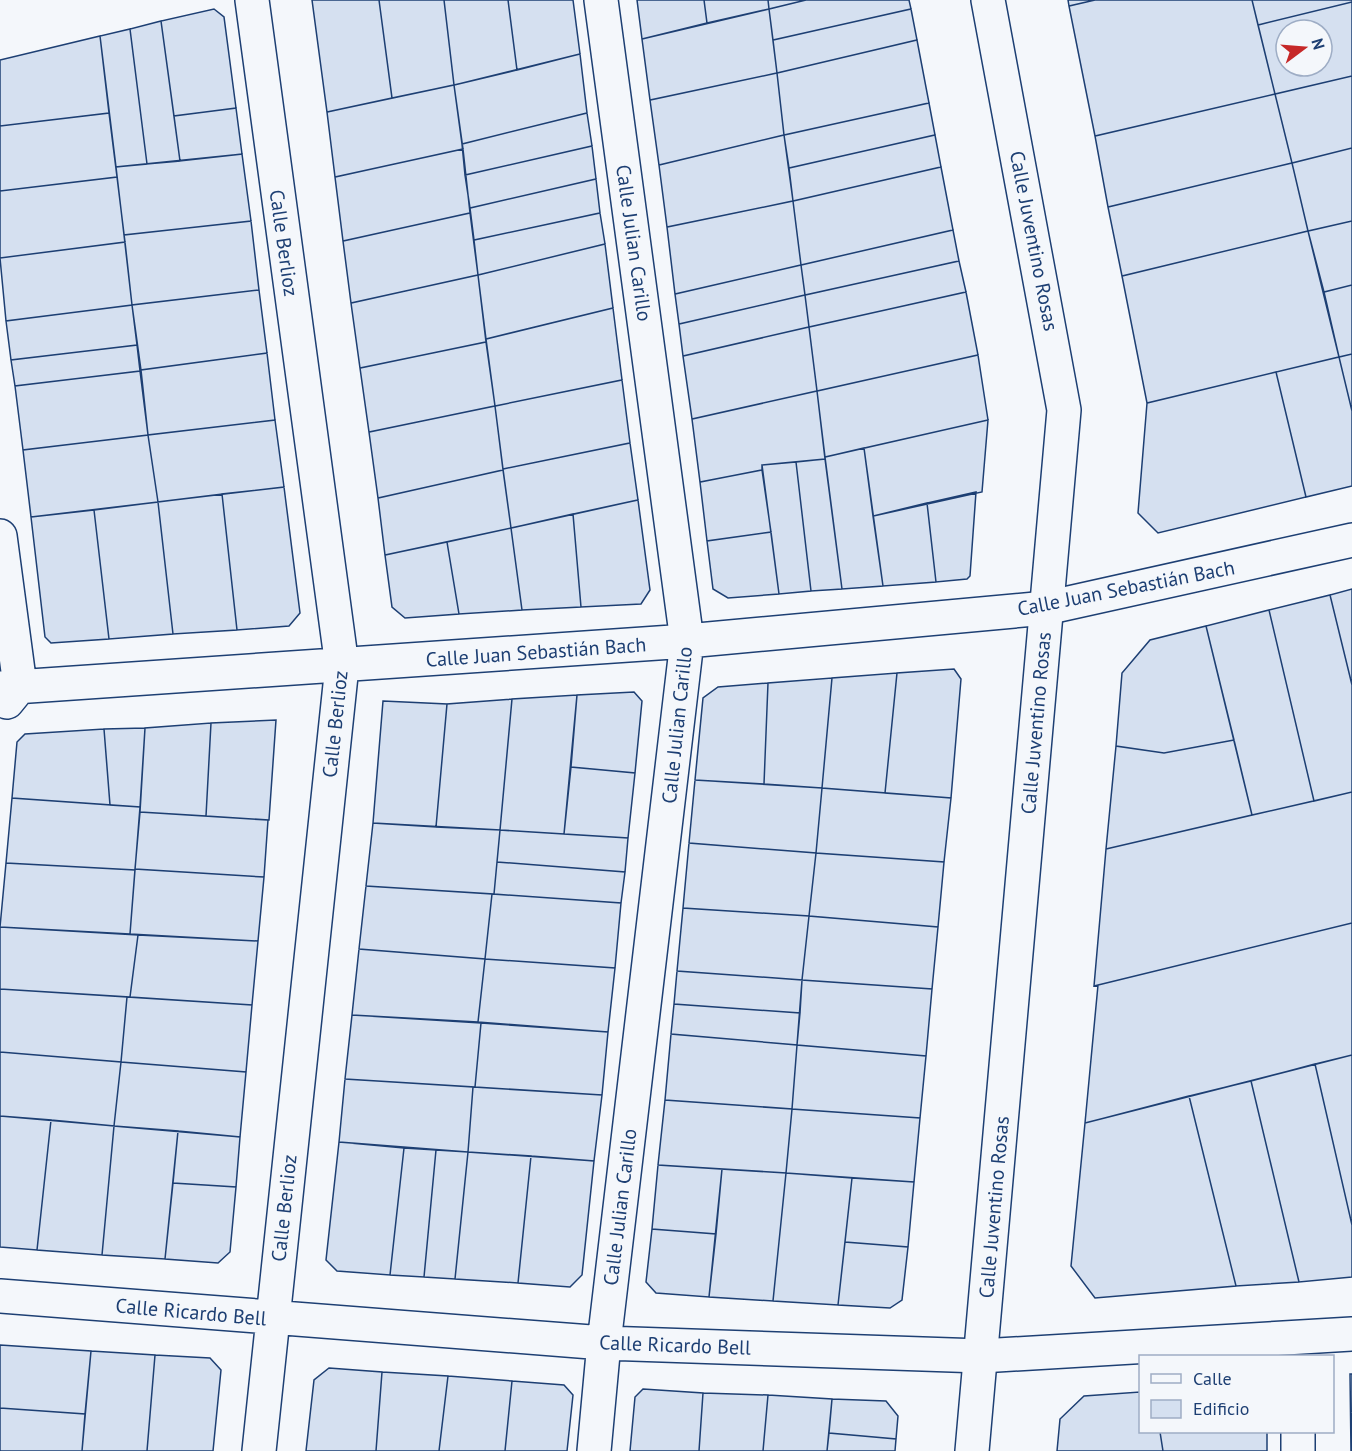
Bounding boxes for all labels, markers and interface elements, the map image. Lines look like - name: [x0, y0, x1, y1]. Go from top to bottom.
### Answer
- north arrow: [1274, 18, 1334, 78]
- text: N: [1307, 36, 1329, 52]
- street label: Calle Juventino Rosas: [1004, 149, 1064, 333]
- street label: Calle Julian Carillo: [610, 163, 658, 323]
- street label: Calle Berlioz: [264, 188, 304, 298]
- street label: Calle Juan Sebastián Bach: [1015, 554, 1237, 622]
- street label: Calle Juan Sebastián Bach: [425, 631, 647, 673]
- street label: Calle Juventino Rosas: [1015, 631, 1057, 815]
- street label: Calle Julian Carillo: [656, 645, 698, 805]
- street label: Calle Berlioz: [316, 669, 354, 779]
- street label: Calle Juventino Rosas: [973, 1115, 1015, 1299]
- street label: Calle Julian Carillo: [597, 1127, 643, 1287]
- street label: Calle Berlioz: [265, 1153, 303, 1263]
- street label: Calle Ricardo Bell: [114, 1292, 268, 1332]
- street label: Calle Ricardo Bell: [599, 1329, 751, 1361]
- legend: [1139, 1355, 1334, 1433]
- text: Calle: [1193, 1367, 1232, 1390]
- text: Edificio: [1193, 1397, 1249, 1420]

